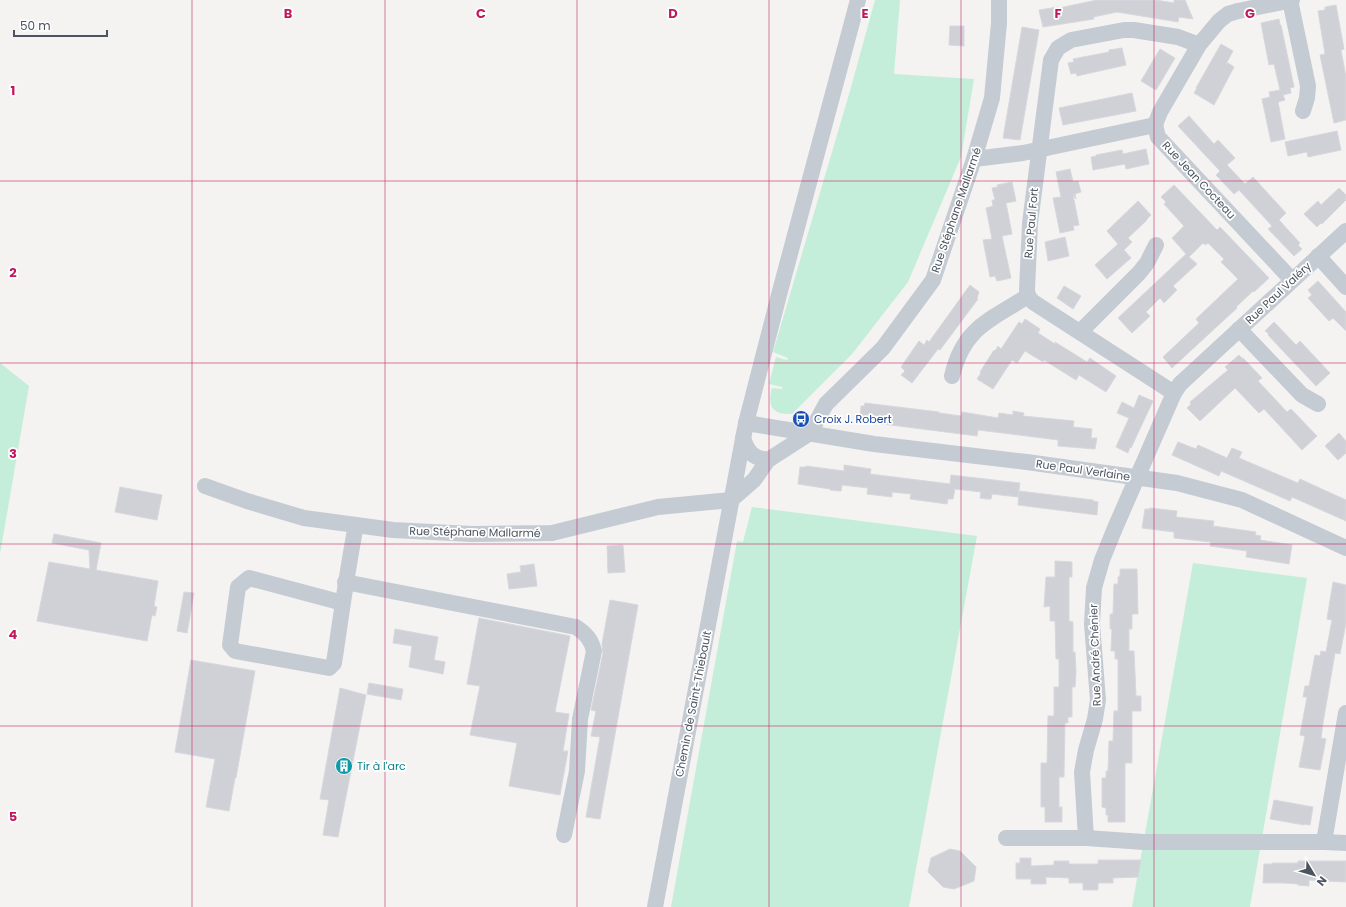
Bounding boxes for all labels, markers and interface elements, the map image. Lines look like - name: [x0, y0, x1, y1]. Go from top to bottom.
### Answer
- text: B: [284, 4, 293, 23]
- text: C: [476, 4, 486, 23]
- text: D: [668, 4, 678, 23]
- text: E: [861, 4, 869, 23]
- text: F: [1054, 4, 1062, 23]
- text: G: [1245, 4, 1255, 23]
- scale bar: [14, 12, 107, 38]
- text: 50 m: [20, 17, 51, 34]
- text: 1: [11, 81, 15, 100]
- street label: Rue Jean Cocteau: [1159, 138, 1239, 222]
- street label: Rue Stéphane Mallarmé: [927, 145, 985, 275]
- street label: Rue Paul Fort: [1020, 187, 1042, 259]
- street label: Rue Paul Valéry: [1242, 258, 1315, 328]
- text: 2: [9, 263, 17, 282]
- bus stop icon: Croix J. Robert: [791, 409, 811, 429]
- place label: Croix J. Robert: [814, 411, 892, 427]
- text: 3: [9, 444, 17, 463]
- street label: Rue Paul Verlaine: [1035, 455, 1131, 485]
- street label: Rue Stéphane Mallarmé: [409, 523, 541, 541]
- street label: Rue André Chénier: [1085, 604, 1105, 706]
- text: 4: [9, 625, 18, 644]
- street label: Chemin de Saint-Thiebault: [671, 630, 715, 778]
- building icon: Tir à l'arc: [334, 756, 354, 776]
- place label: Tir à l'arc: [357, 758, 406, 774]
- text: 5: [9, 807, 17, 826]
- north arrow: [1294, 855, 1334, 895]
- text: N: [1313, 873, 1331, 889]

